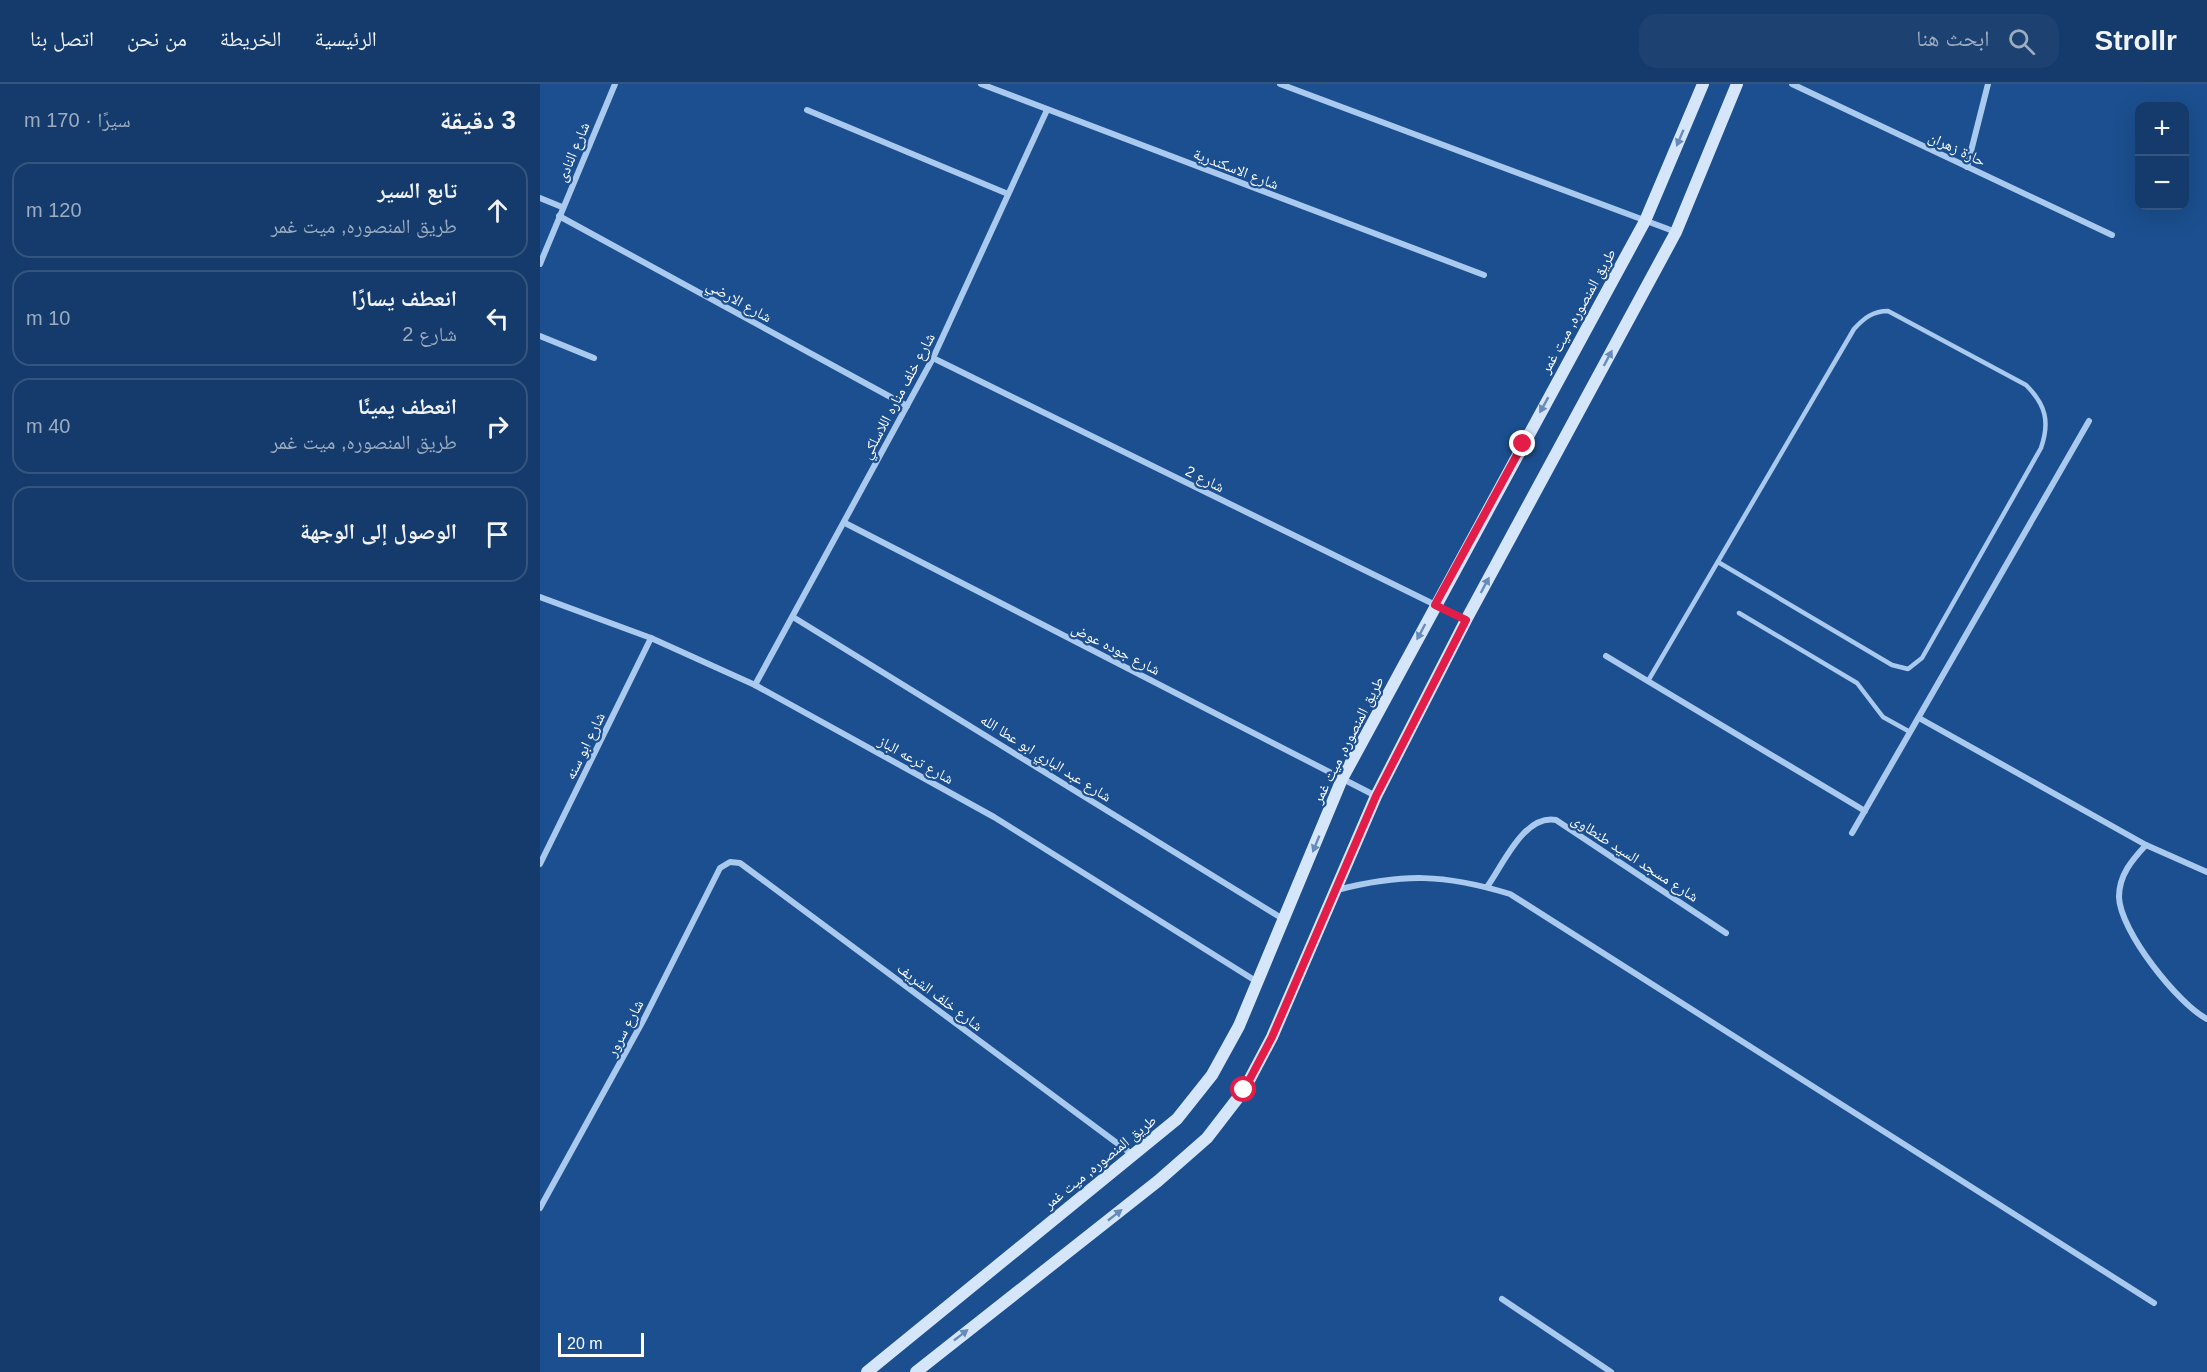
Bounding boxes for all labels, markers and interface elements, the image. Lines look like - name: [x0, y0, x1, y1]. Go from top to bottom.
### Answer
- search box: [1639, 14, 2059, 68]
- icon: search: [2005, 25, 2038, 58]
- text: Strollr: [2095, 25, 2177, 56]
- text: ابحث هنا: [1916, 26, 1990, 51]
- text: اتصل بنا: [30, 27, 94, 50]
- text: من نحن: [127, 27, 187, 50]
- text: الخريطة: [220, 27, 282, 50]
- text: الرئيسية: [315, 27, 377, 50]
- map controls: [2135, 102, 2189, 210]
- button: +: [2135, 102, 2189, 156]
- text: 3 دقيقة: [440, 105, 516, 135]
- text: سيرًا · 170 m: [24, 109, 131, 131]
- street label: شارع النادى: [552, 119, 595, 185]
- street label: حارة زهران: [1925, 128, 1989, 171]
- one-way arrow: [1675, 129, 1685, 147]
- street label: شارع الاسكندرية: [1190, 144, 1281, 195]
- button: −: [2135, 156, 2189, 210]
- text: تابع السير: [377, 178, 457, 203]
- icon: ahead: [481, 194, 514, 227]
- text: 120 m: [26, 199, 82, 221]
- text: طريق المنصوره, ميت غمر: [271, 215, 457, 237]
- street label: طريق المنصوره, ميت غمر: [1536, 245, 1621, 378]
- street label: شارع الارضي: [702, 276, 775, 329]
- text: انعطف يسارًا: [351, 286, 457, 311]
- icon: left: [481, 302, 514, 335]
- text: 10 m: [26, 307, 70, 329]
- text: شارع 2: [402, 323, 457, 345]
- street label: شارع خلف مناره اللاسلكي: [857, 330, 941, 463]
- one-way arrow: [1603, 349, 1613, 366]
- text: انعطف يمينًا: [358, 394, 457, 419]
- one-way arrow: [1539, 397, 1549, 414]
- icon: right: [481, 410, 514, 443]
- text: 40 m: [26, 415, 70, 437]
- route end: [1509, 430, 1535, 456]
- text: طريق المنصوره, ميت غمر: [271, 431, 457, 453]
- street label: شارع 2: [1182, 462, 1227, 497]
- icon: arrive: [481, 518, 514, 551]
- text: الوصول إلى الوجهة: [300, 519, 457, 544]
- one-way arrow: [1480, 576, 1490, 593]
- street label: شارع جوده عوض: [1068, 619, 1163, 680]
- one-way arrow: [1416, 623, 1426, 640]
- street label: طريق المنصوره, ميت غمر: [1308, 674, 1389, 808]
- street label: شارع ابو سنه: [561, 709, 610, 783]
- street label: شارع عبد الباري ابو عطا الله: [976, 710, 1115, 808]
- street label: شارع ترعه الباز: [874, 731, 957, 789]
- street label: شارع مسجد السيد طنطاوى: [1568, 810, 1702, 907]
- one-way arrow: [1311, 835, 1321, 853]
- street label: شارع خلف الشريف: [893, 959, 986, 1036]
- street label: شارع سرور: [602, 997, 648, 1061]
- route start: [1230, 1076, 1256, 1102]
- street label: طريق المنصوره, ميت غمر: [1039, 1111, 1161, 1214]
- one-way arrow: [1107, 1209, 1123, 1221]
- one-way arrow: [954, 1329, 969, 1341]
- scale bar: [558, 1330, 644, 1358]
- text: 20 m: [567, 1335, 603, 1352]

